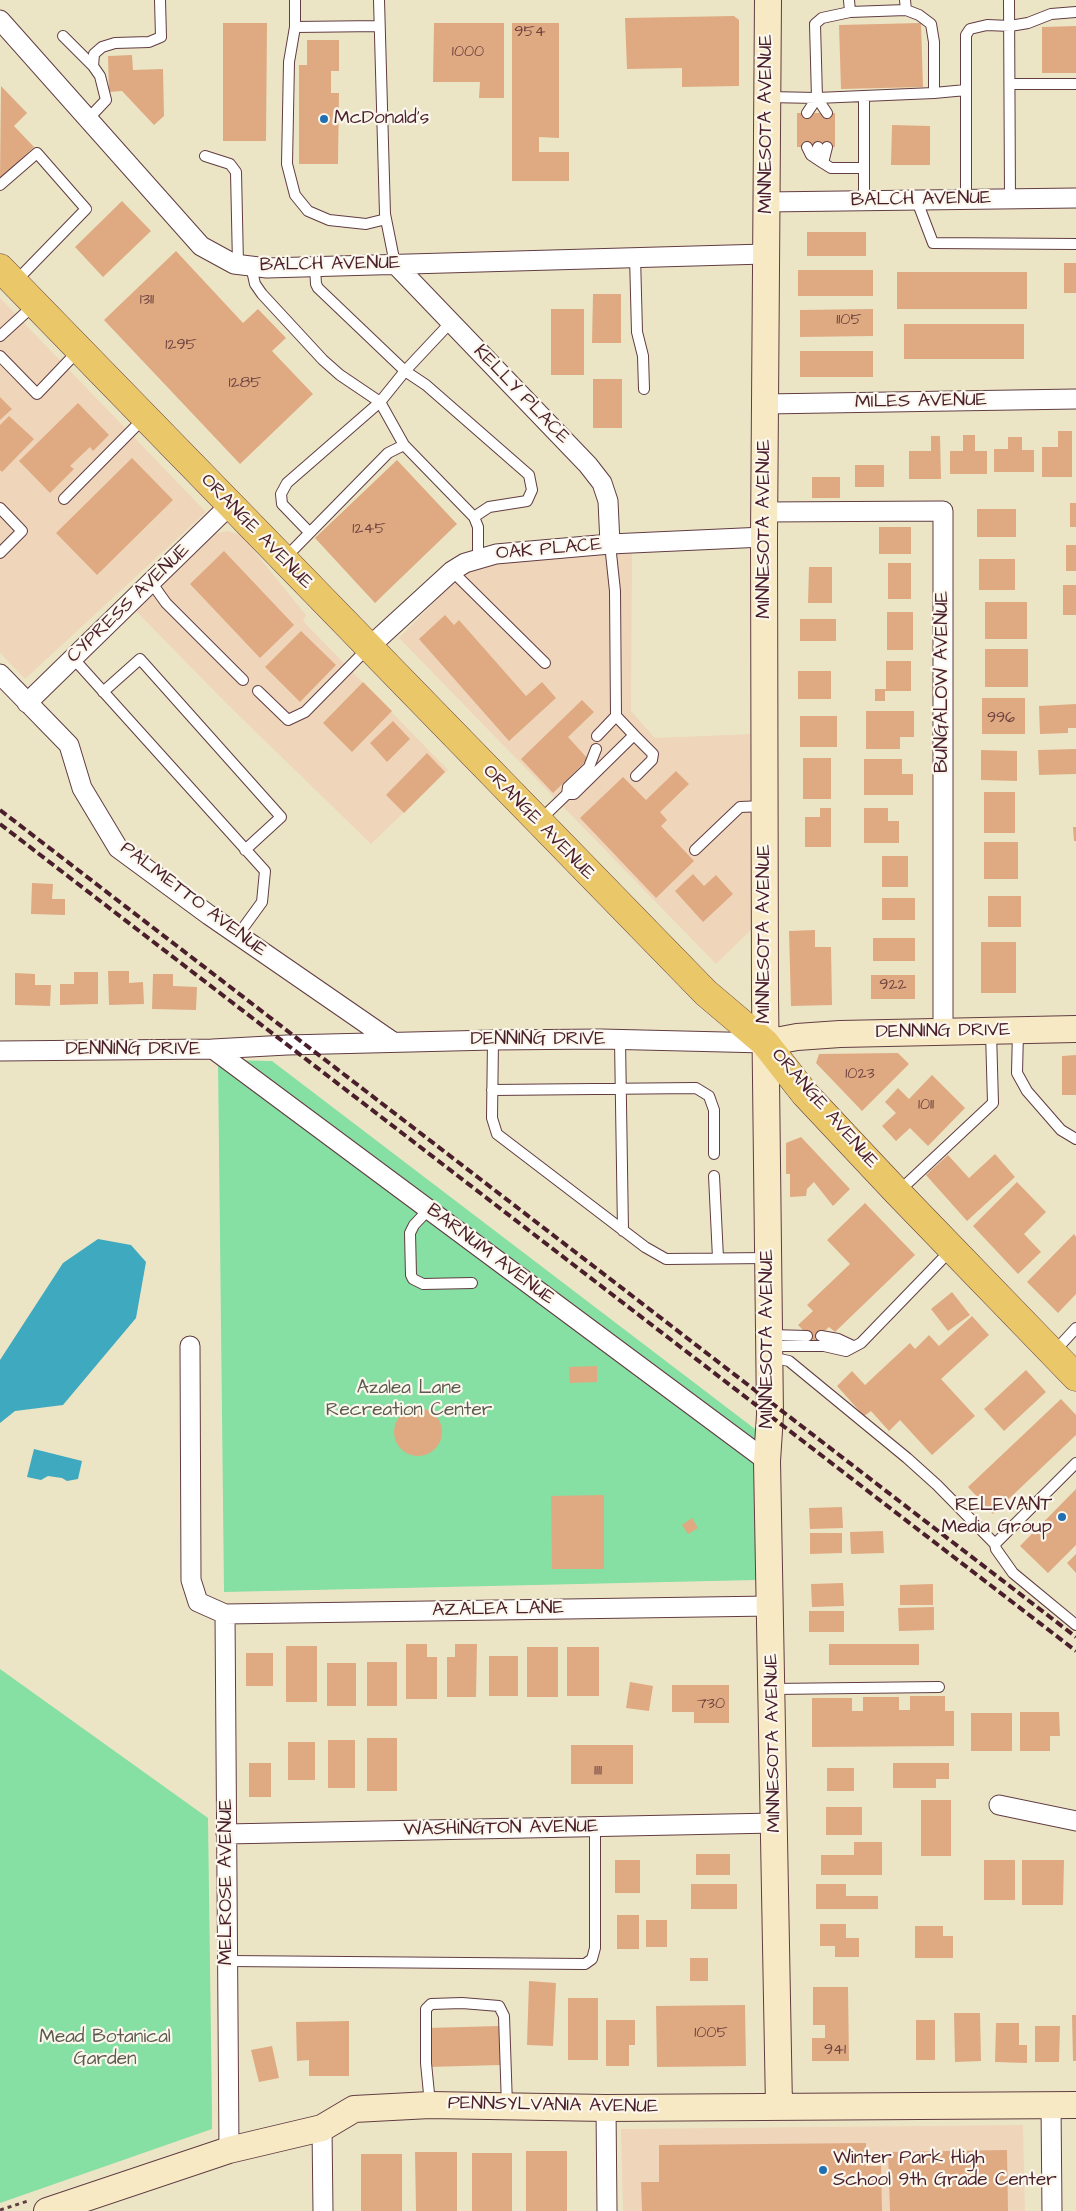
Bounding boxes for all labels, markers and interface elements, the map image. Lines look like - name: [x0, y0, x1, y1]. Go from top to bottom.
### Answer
- house number: 954: [514, 23, 546, 43]
- street label: MINNESOTA AVENUE: [756, 34, 778, 214]
- house number: 1000: [452, 43, 484, 63]
- place label: McDonald's: [334, 108, 429, 130]
- marker: McDonald's: [318, 113, 330, 125]
- street label: BALCH AVENUE: [851, 187, 991, 213]
- street label: BALCH AVENUE: [260, 252, 400, 278]
- house number: 1311: [140, 291, 154, 311]
- house number: 1105: [836, 311, 862, 331]
- house number: 1295: [165, 336, 197, 356]
- street label: KELLY PLACE: [468, 341, 574, 449]
- house number: 1285: [229, 374, 261, 394]
- street label: MILES AVENUE: [855, 389, 987, 415]
- street label: MINNESOTA AVENUE: [754, 439, 776, 619]
- street label: ORANGE AVENUE: [195, 470, 317, 594]
- house number: 1245: [352, 520, 386, 540]
- street label: OAK PLACE: [495, 534, 603, 566]
- street label: CYPRESS AVENUE: [63, 540, 195, 668]
- street label: BUNGALOW AVENUE: [932, 591, 954, 773]
- house number: 996: [987, 709, 1015, 729]
- street label: ORANGE AVENUE: [477, 761, 599, 885]
- street label: PALMETTO AVENUE: [115, 837, 271, 963]
- street label: MINNESOTA AVENUE: [754, 844, 776, 1024]
- house number: 922: [879, 976, 907, 996]
- street label: DENNING DRIVE: [875, 1019, 1011, 1045]
- street label: DENNING DRIVE: [471, 1029, 605, 1051]
- street label: DENNING DRIVE: [66, 1039, 200, 1061]
- street label: ORANGE AVENUE: [766, 1044, 882, 1174]
- house number: 1023: [845, 1065, 875, 1085]
- house number: 1011: [918, 1096, 934, 1116]
- street label: BARNUM AVENUE: [422, 1199, 558, 1311]
- street label: MINNESOTA AVENUE: [757, 1249, 779, 1429]
- park label: Azalea Lane Recreation Center: [326, 1378, 492, 1422]
- place label: RELEVANT Media Group: [942, 1495, 1052, 1539]
- marker: RELEVANT Media Group: [1056, 1511, 1068, 1523]
- street label: AZALEA LANE: [432, 1597, 564, 1623]
- street label: MINNESOTA AVENUE: [761, 1653, 787, 1833]
- house number: 730: [697, 1695, 725, 1715]
- house number: 1111: [594, 1762, 602, 1782]
- street label: MELROSE AVENUE: [216, 1799, 238, 1965]
- street label: WASHINGTON AVENUE: [403, 1816, 599, 1842]
- house number: 1005: [694, 2024, 728, 2044]
- park label: Mead Botanical Garden: [39, 2027, 171, 2071]
- house number: 941: [824, 2041, 846, 2061]
- street label: PENNSYLVANIA AVENUE: [448, 2093, 658, 2119]
- place label: Winter Park High School 9th Grade Center: [833, 2148, 1057, 2192]
- marker: Winter Park High School 9th Grade Center: [817, 2164, 829, 2176]

